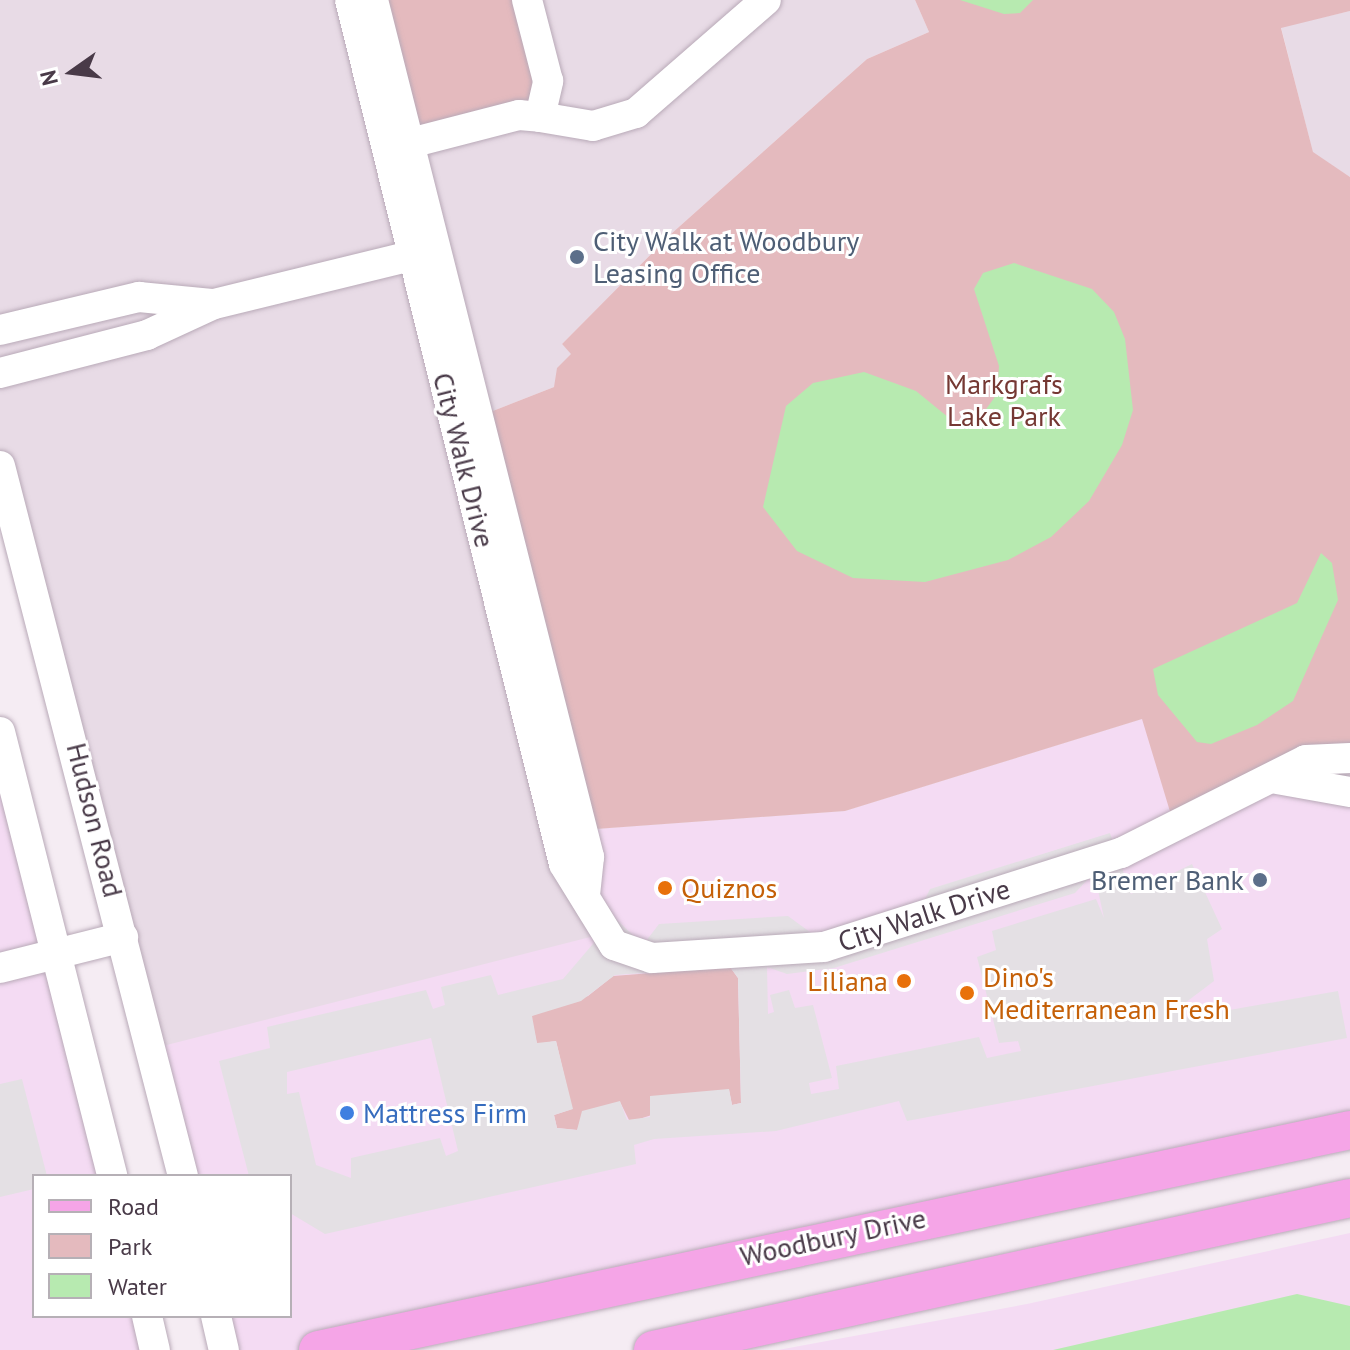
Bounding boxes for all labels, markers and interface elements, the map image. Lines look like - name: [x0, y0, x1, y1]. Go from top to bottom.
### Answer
- north arrow: [32, 32, 112, 112]
- text: N: [33, 67, 64, 88]
- place label: City Walk at Woodbury Leasing Office: [593, 224, 862, 290]
- marker: City Walk at Woodbury Leasing Office: [568, 248, 586, 266]
- park label: Markgrafs Lake Park: [945, 367, 1063, 433]
- street label: City Walk Drive: [426, 368, 502, 552]
- street label: Hudson Road: [60, 739, 130, 901]
- place label: Bremer Bank: [1091, 863, 1244, 897]
- place label: Quiznos: [681, 871, 777, 905]
- street label: City Walk Drive: [833, 871, 1015, 959]
- marker: Bremer Bank: [1251, 871, 1269, 889]
- marker: Quiznos: [656, 879, 674, 897]
- place label: Dino's Mediterranean Fresh: [983, 960, 1230, 1026]
- place label: Liliana: [807, 964, 888, 998]
- marker: Liliana: [895, 972, 913, 990]
- marker: Dino's Mediterranean Fresh: [958, 984, 976, 1002]
- place label: Mattress Firm: [363, 1096, 527, 1130]
- marker: Mattress Firm: [338, 1104, 356, 1122]
- legend: [32, 1174, 292, 1318]
- text: Road: [108, 1191, 159, 1222]
- street label: Woodbury Drive: [737, 1201, 929, 1273]
- text: Park: [108, 1231, 152, 1262]
- text: Water: [108, 1271, 167, 1302]

